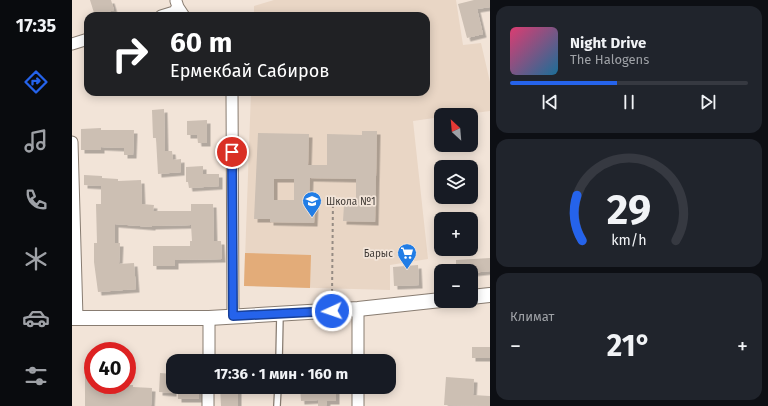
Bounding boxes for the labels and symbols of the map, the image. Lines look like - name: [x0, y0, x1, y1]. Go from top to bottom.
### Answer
- north arrow: [434, 108, 478, 152]
- pin: [215, 135, 249, 169]
- school or university icon: Школа №1: [301, 190, 323, 218]
- place label: Школа №1: [326, 196, 376, 208]
- supermarket icon: Барыс: [396, 242, 418, 270]
- place label: Барыс: [364, 248, 393, 260]
- position arrow: [311, 290, 353, 332]
- speed limit sign: 40: [84, 342, 136, 394]

